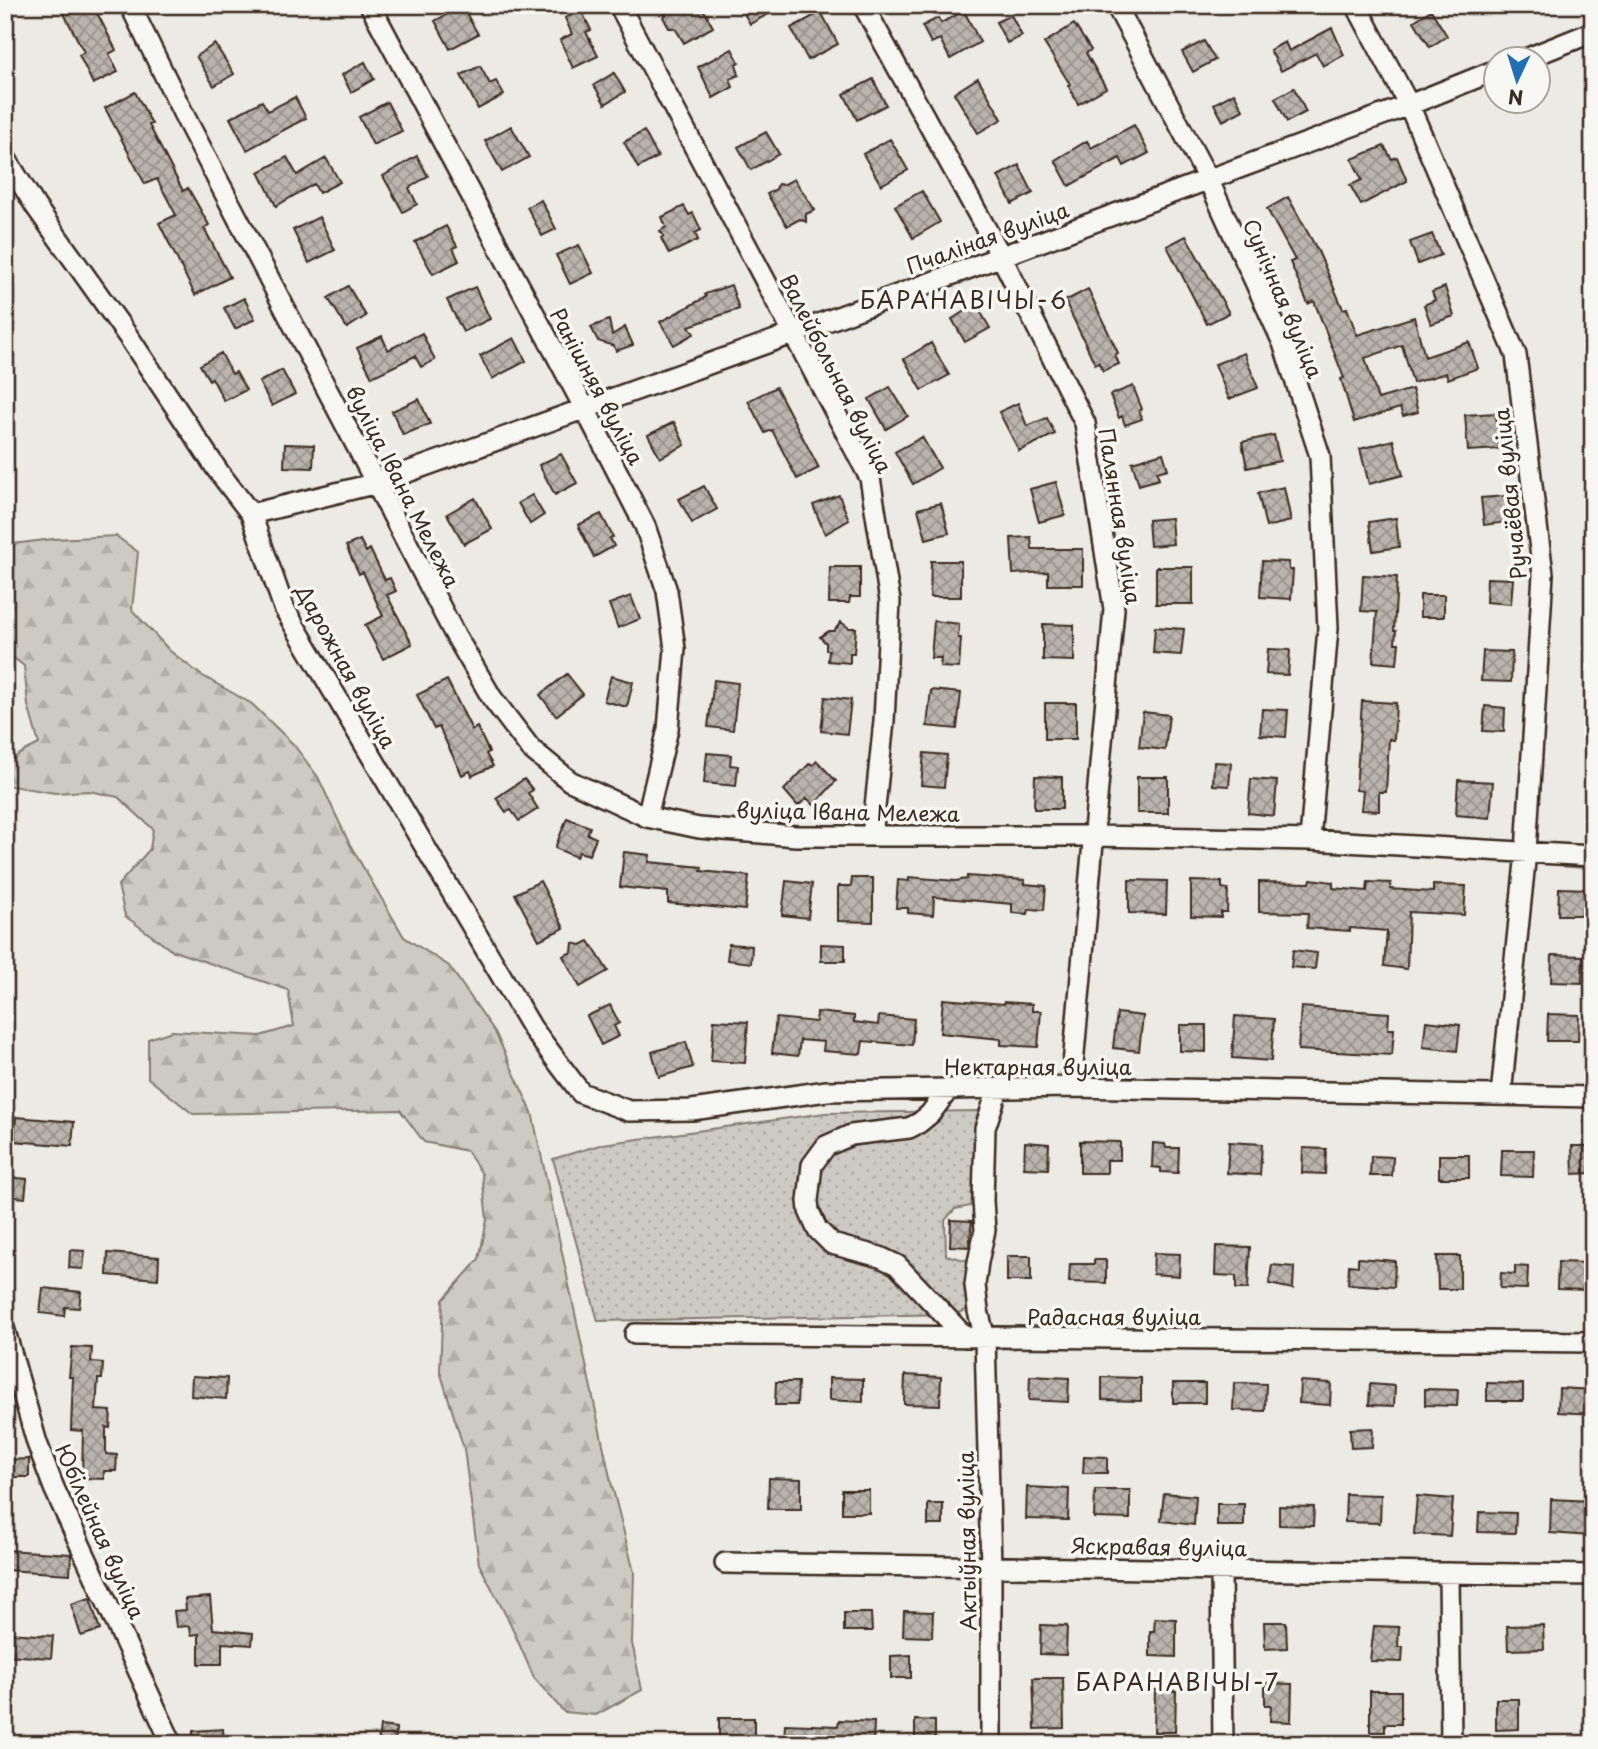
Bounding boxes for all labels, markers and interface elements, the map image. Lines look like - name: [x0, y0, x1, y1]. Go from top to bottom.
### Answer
- north arrow: [1482, 46, 1552, 116]
- text: N: [1507, 83, 1524, 112]
- street label: Пчаліная вуліца: [901, 193, 1073, 281]
- street label: Сунічная вуліца: [1236, 213, 1332, 383]
- street label: Валейбольная вуліца: [773, 268, 901, 479]
- district label: БАРАНАВІЧЫ-6: [860, 282, 1068, 317]
- street label: Ранішняя вуліца: [543, 302, 653, 470]
- street label: вуліца Івана Мележа: [339, 379, 469, 593]
- street label: Ручаёвая вуліца: [1484, 406, 1534, 581]
- street label: Палянная вуліца: [1091, 426, 1151, 607]
- street label: Дарожная вуліца: [288, 577, 405, 754]
- street label: вуліца Івана Мележа: [736, 793, 960, 829]
- street label: Нектарная вуліца: [944, 1050, 1132, 1082]
- street label: Радасная вуліца: [1027, 1300, 1201, 1332]
- street label: Юбілейная вуліца: [48, 1438, 154, 1624]
- street label: Актыўная вуліца: [948, 1451, 984, 1631]
- street label: Яскравая вуліца: [1071, 1528, 1247, 1564]
- district label: БАРАНАВІЧЫ-7: [1076, 1664, 1280, 1699]

